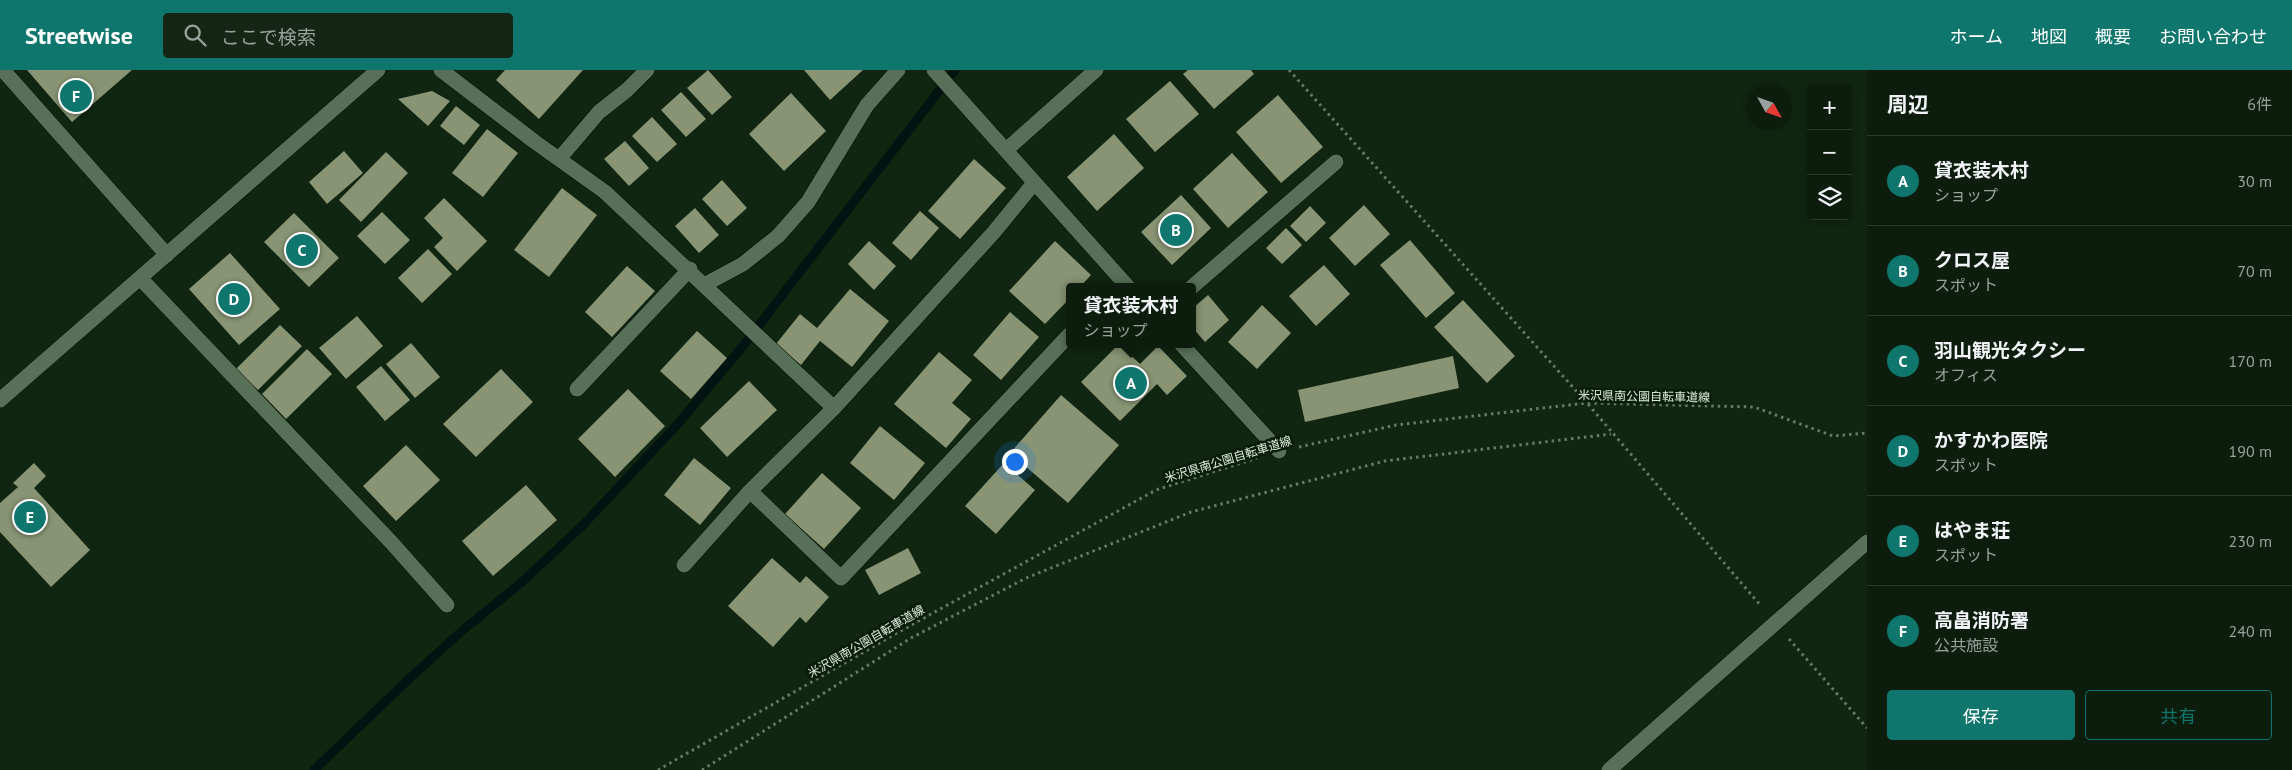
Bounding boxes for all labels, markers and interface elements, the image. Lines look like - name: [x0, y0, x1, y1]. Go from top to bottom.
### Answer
- search box: [163, 13, 513, 58]
- text: Streetwise: [25, 20, 133, 51]
- icon: search: [181, 21, 209, 49]
- text: ここで検索: [221, 25, 316, 49]
- text: ホーム: [1950, 25, 2003, 48]
- text: 地図: [2031, 25, 2067, 48]
- text: 概要: [2095, 25, 2131, 48]
- text: お問い合わせ: [2159, 25, 2267, 48]
- pin: F: [60, 77, 92, 115]
- north arrow: [1747, 85, 1792, 130]
- map controls: [1807, 85, 1852, 220]
- button: +: [1807, 85, 1852, 130]
- text: 周辺: [1887, 91, 1929, 118]
- text: 6件: [2247, 94, 2272, 114]
- button: −: [1807, 130, 1852, 175]
- text: 貸衣装木村: [1934, 158, 2029, 182]
- text: A: [1898, 171, 1908, 191]
- text: 30 m: [2237, 171, 2272, 191]
- button: layers: [1807, 175, 1852, 220]
- text: ショップ: [1934, 185, 1998, 205]
- pin: B: [1160, 211, 1192, 249]
- pin: C: [286, 231, 318, 269]
- text: クロス屋: [1934, 248, 2010, 272]
- text: B: [1898, 261, 1908, 281]
- text: 70 m: [2237, 261, 2272, 281]
- text: スポット: [1934, 275, 1998, 295]
- pin: D: [218, 280, 250, 318]
- popup: [1066, 283, 1196, 348]
- text: 貸衣装木村: [1083, 293, 1179, 317]
- text: ショップ: [1083, 320, 1148, 340]
- text: 羽山観光タクシー: [1934, 338, 2086, 362]
- text: C: [1899, 351, 1907, 371]
- text: 170 m: [2229, 351, 2272, 371]
- pin: A: [1115, 364, 1147, 402]
- text: オフィス: [1934, 365, 1998, 385]
- street label: 米沢県南公園自転車道線: [1578, 387, 1710, 405]
- text: かすかわ医院: [1934, 428, 2048, 452]
- street label: 米沢県南公園自転車道線: [1163, 433, 1293, 485]
- text: D: [1898, 441, 1908, 461]
- text: 190 m: [2229, 441, 2272, 461]
- your location: [1002, 449, 1028, 475]
- text: スポット: [1934, 455, 1998, 475]
- pin: E: [14, 498, 46, 536]
- text: はやま荘: [1934, 518, 2010, 542]
- text: E: [1899, 531, 1907, 551]
- text: 230 m: [2229, 531, 2272, 551]
- text: スポット: [1934, 545, 1998, 565]
- street label: 米沢県南公園自転車道線: [805, 602, 927, 680]
- text: 高畠消防署: [1934, 608, 2029, 632]
- text: F: [1899, 621, 1907, 641]
- text: 240 m: [2229, 621, 2272, 641]
- text: 公共施設: [1934, 635, 1998, 655]
- button: 保存: [1887, 690, 2075, 740]
- button: 共有: [2085, 690, 2272, 740]

